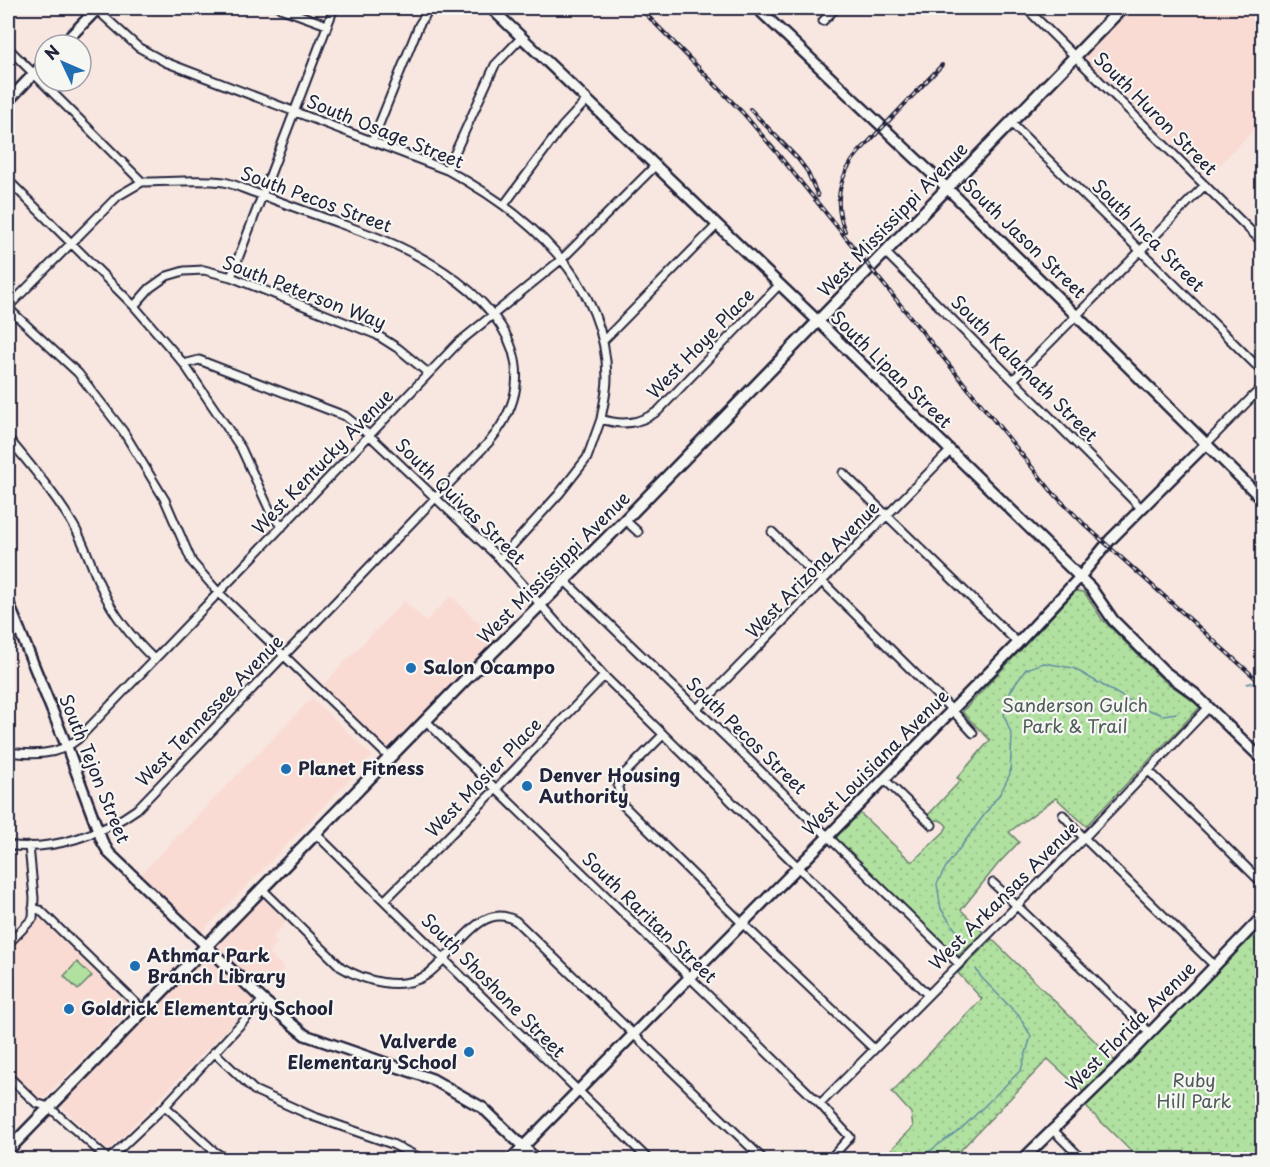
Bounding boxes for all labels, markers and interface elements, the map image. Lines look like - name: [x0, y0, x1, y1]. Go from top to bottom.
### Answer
- north arrow: [33, 33, 93, 93]
- text: N: [38, 39, 65, 65]
- street label: South Huron Street: [1088, 45, 1224, 181]
- street label: South Osage Street: [303, 87, 468, 174]
- street label: West Mississippi Avenue: [811, 135, 973, 302]
- street label: South Pecos Street: [237, 159, 396, 239]
- street label: South Jason Street: [957, 172, 1093, 304]
- street label: South Inca Street: [1087, 172, 1212, 297]
- street label: South Peterson Way: [219, 248, 390, 335]
- street label: West Hoye Place: [640, 282, 760, 404]
- street label: South Kalamath Street: [945, 288, 1105, 448]
- street label: South Lipan Street: [825, 304, 959, 434]
- street label: West Kentucky Avenue: [245, 382, 399, 540]
- street label: South Quivas Street: [390, 431, 532, 570]
- street label: West Mississippi Avenue: [471, 484, 635, 649]
- street label: West Arizona Avenue: [739, 494, 885, 644]
- street label: West Tennessee Avenue: [129, 628, 289, 792]
- place label: Salon Ocampo: [423, 653, 555, 680]
- marker: Salon Ocampo: [404, 661, 418, 675]
- street label: South Pecos Street: [681, 670, 814, 800]
- street label: West Louisiana Avenue: [795, 682, 955, 842]
- street label: South Tejon Street: [53, 690, 138, 847]
- park label: Sanderson Gulch Park & Trail: [1002, 691, 1148, 739]
- street label: West Mosier Place: [419, 711, 547, 843]
- place label: Planet Fitness: [298, 754, 424, 781]
- place label: Denver Housing Authority: [539, 761, 680, 809]
- marker: Planet Fitness: [279, 762, 293, 776]
- marker: Denver Housing Authority: [520, 779, 534, 793]
- street label: West Arkansas Avenue: [922, 814, 1084, 976]
- street label: South Raritan Street: [576, 845, 724, 989]
- street label: South Shoshone Street: [416, 907, 572, 1063]
- place label: Athmar Park Branch Library: [147, 941, 286, 989]
- street label: West Florida Avenue: [1059, 955, 1201, 1097]
- marker: Athmar Park Branch Library: [128, 959, 142, 973]
- place label: Goldrick Elementary School: [81, 994, 333, 1021]
- marker: Goldrick Elementary School: [62, 1002, 76, 1016]
- place label: Valverde Elementary School: [287, 1027, 457, 1075]
- marker: Valverde Elementary School: [462, 1045, 476, 1059]
- park label: Ruby Hill Park: [1157, 1066, 1231, 1114]

